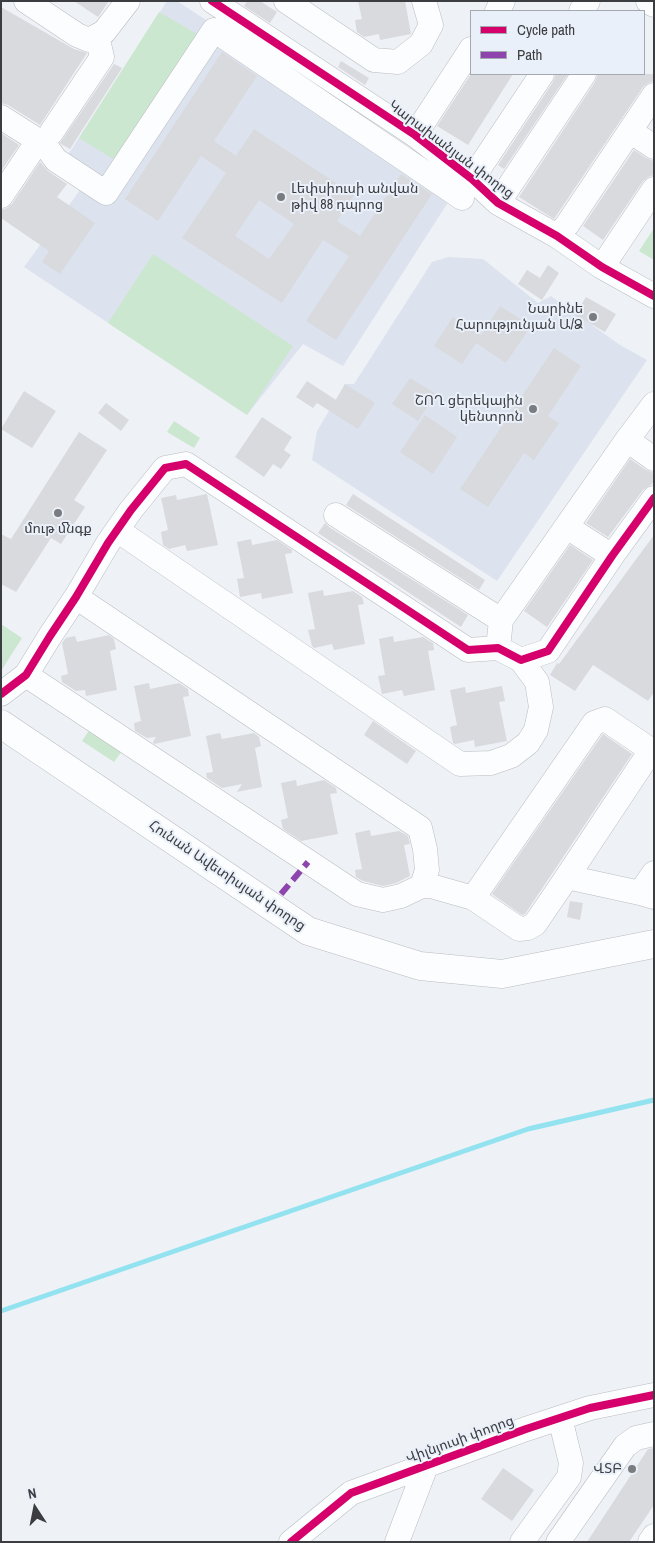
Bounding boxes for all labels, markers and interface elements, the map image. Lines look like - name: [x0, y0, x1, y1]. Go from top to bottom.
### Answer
- legend: [470, 10, 645, 75]
- text: Cycle path: [517, 19, 575, 40]
- text: Path: [517, 44, 542, 65]
- street label: Կարախանյան փողոց: [385, 97, 517, 203]
- place label: Լեփսիուսի անվան թիվ 88 դպրոց: [291, 181, 418, 213]
- marker: Լեփսիուսի անվան թիվ 88 դպրոց: [275, 191, 287, 203]
- place label: Նարինե Հարությունյան Ա/Ձ: [456, 301, 583, 334]
- marker: Նարինե Հարությունյան Ա/Ձ: [587, 311, 599, 323]
- place label: ՇՈՂ ցերեկային կենտրոն: [415, 393, 523, 426]
- marker: ՇՈՂ ցերեկային կենտրոն: [527, 403, 539, 415]
- marker: մութ մնգք: [52, 507, 64, 519]
- place label: մութ մնգք: [24, 521, 92, 537]
- street label: Հունան Ավետիսյան փողոց: [145, 817, 309, 935]
- street label: Վիլնյուսի փողոց: [404, 1413, 516, 1467]
- place label: ՎՏԲ: [593, 1461, 622, 1477]
- marker: ՎՏԲ: [626, 1463, 638, 1475]
- north arrow: [10, 1483, 60, 1533]
- text: N: [26, 1484, 38, 1503]

